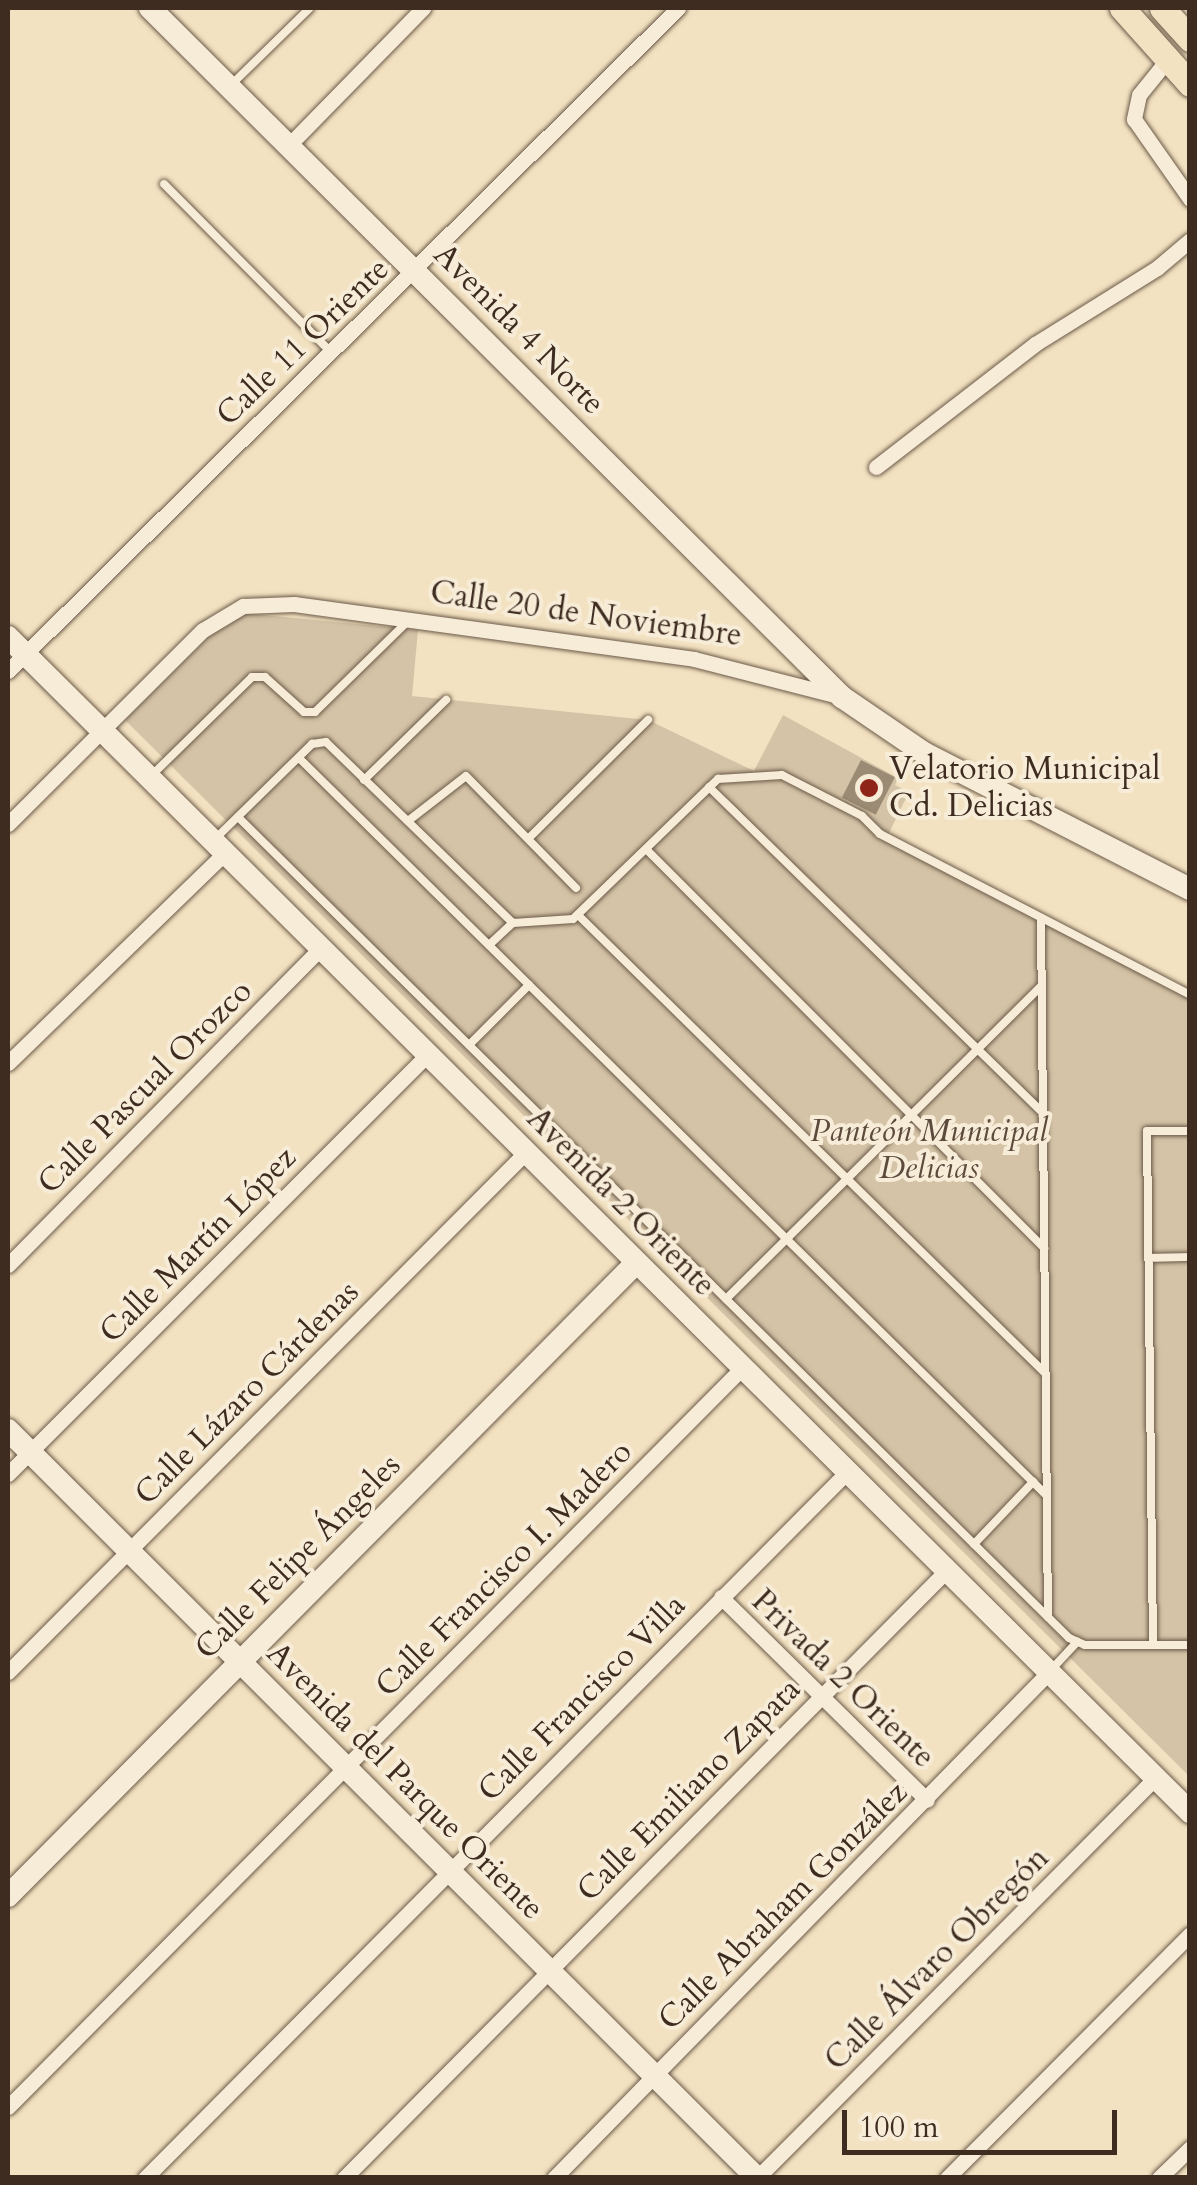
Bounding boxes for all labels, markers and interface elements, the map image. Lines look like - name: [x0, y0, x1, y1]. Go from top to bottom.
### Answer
- street label: Avenida 4 Norte: [426, 236, 612, 422]
- street label: Calle 11 Oriente: [209, 250, 397, 434]
- street label: Calle 20 de Noviembre: [428, 573, 744, 655]
- place label: Velatorio Municipal Cd. Delicias: [889, 751, 1160, 826]
- marker: Velatorio Municipal Cd. Delicias: [858, 777, 880, 799]
- street label: Calle Pascual Orozco: [30, 972, 260, 1202]
- street label: Avenida 2 Oriente: [519, 1100, 723, 1304]
- park label: Panteón Municipal Delicias: [810, 1113, 1048, 1188]
- street label: Calle Martín López: [92, 1139, 304, 1351]
- street label: Calle Lázaro Cárdenas: [127, 1273, 367, 1513]
- street label: Calle Francisco I. Madero: [368, 1433, 640, 1705]
- street label: Calle Felipe Ángeles: [187, 1446, 409, 1668]
- street label: Privada 2 Oriente: [743, 1582, 943, 1776]
- street label: Calle Francisco Villa: [470, 1586, 694, 1810]
- street label: Avenida del Parque Oriente: [258, 1634, 552, 1928]
- street label: Calle Emiliano Zapata: [569, 1670, 809, 1910]
- street label: Calle Abraham González: [651, 1774, 915, 2038]
- street label: Calle Álvaro Obregón: [817, 1839, 1057, 2079]
- scale bar: [847, 2090, 1122, 2152]
- text: 100 m: [859, 2107, 939, 2148]

